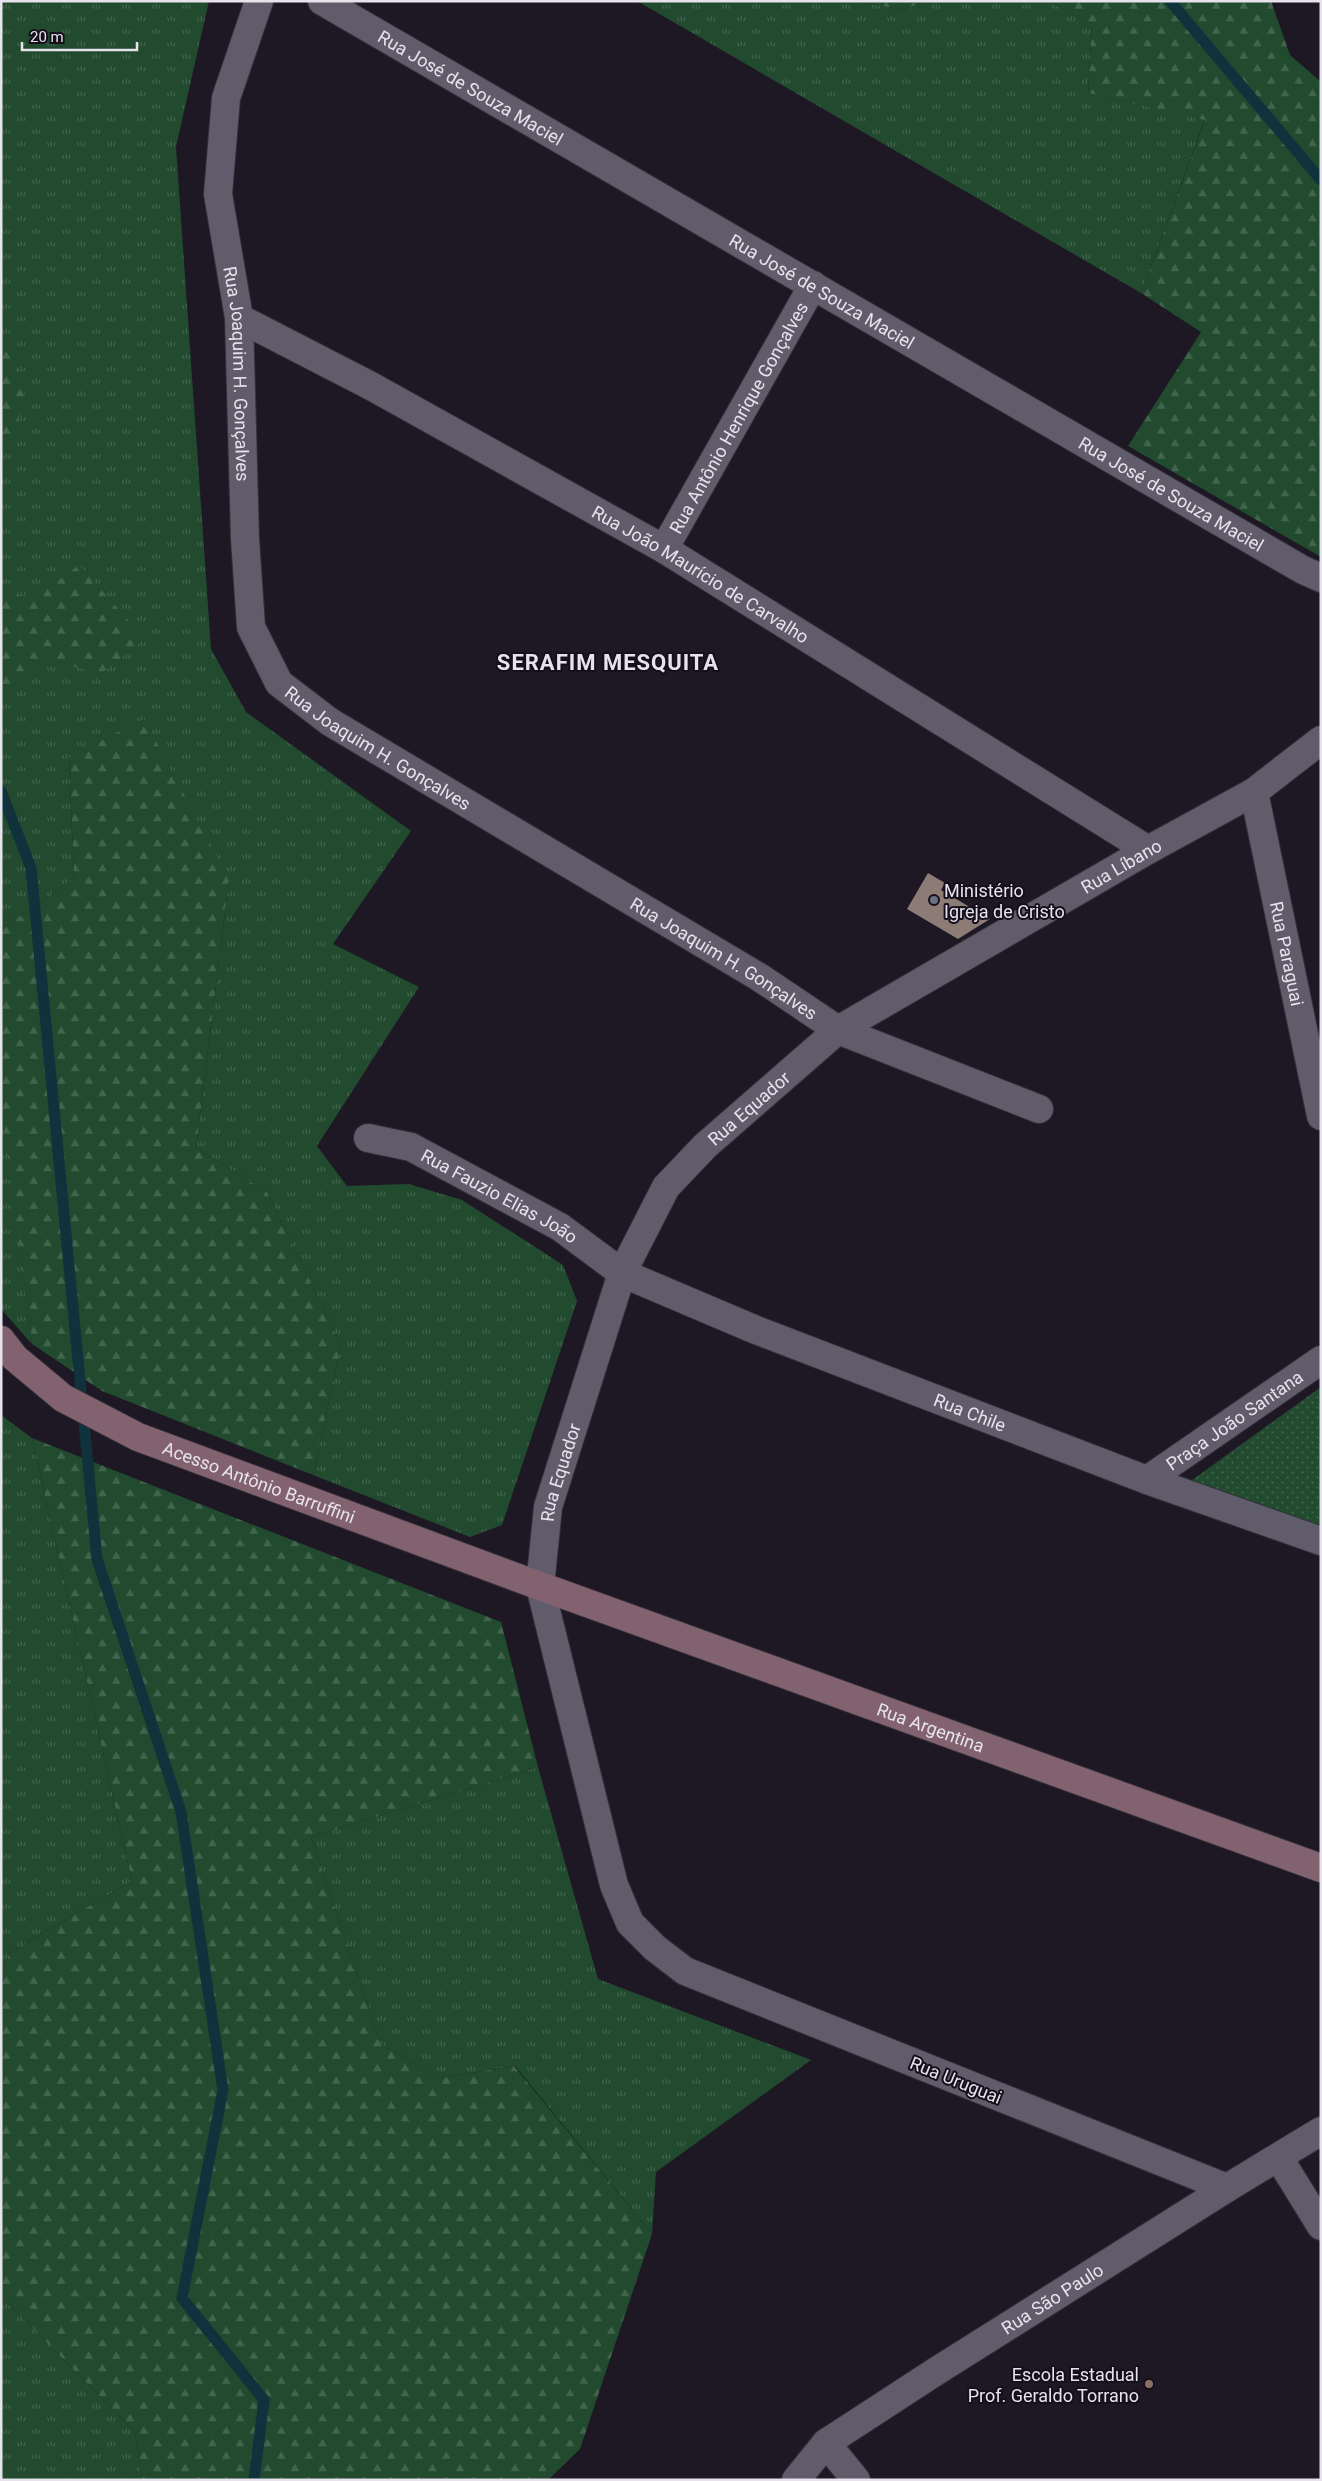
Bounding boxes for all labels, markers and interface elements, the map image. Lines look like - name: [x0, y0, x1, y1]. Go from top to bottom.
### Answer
- scale bar: [22, 20, 138, 52]
- street label: Rua José de Souza Maciel: [375, 25, 567, 149]
- text: 20 m: [30, 28, 64, 46]
- street label: Rua José de Souza Maciel: [726, 229, 918, 353]
- street label: Rua Joaquim H. Gonçalves: [220, 265, 254, 482]
- street label: Rua Antônio Henrique Gonçalves: [665, 298, 812, 537]
- street label: Rua José de Souza Maciel: [1075, 432, 1268, 556]
- street label: Rua João Maurício de Carvalho: [589, 501, 813, 647]
- district label: SERAFIM MESQUITA: [497, 650, 719, 675]
- street label: Rua Joaquim H. Gonçalves: [281, 681, 475, 814]
- street label: Rua Líbano: [1077, 834, 1165, 897]
- place label: Ministério Igreja de Cristo: [944, 880, 1065, 922]
- street label: Rua Joaquim H. Gonçalves: [627, 893, 821, 1024]
- marker: Ministério Igreja de Cristo: [928, 894, 940, 906]
- street label: Rua Paraguai: [1266, 899, 1308, 1008]
- street label: Rua Equador: [703, 1067, 794, 1149]
- street label: Rua Fauzio Elias João: [418, 1144, 582, 1247]
- street label: Praça João Santana: [1162, 1365, 1307, 1474]
- street label: Rua Chile: [931, 1389, 1009, 1435]
- street label: Rua Equador: [536, 1421, 584, 1523]
- street label: Acesso Antônio Barruffini: [160, 1437, 358, 1527]
- street label: Rua Argentina: [874, 1698, 987, 1756]
- street label: Rua Uruguai: [907, 2052, 1005, 2108]
- street label: Rua São Paulo: [997, 2258, 1107, 2338]
- place label: Escola Estadual Prof. Geraldo Torrano: [968, 2364, 1139, 2406]
- marker: Escola Estadual Prof. Geraldo Torrano: [1143, 2378, 1155, 2390]

